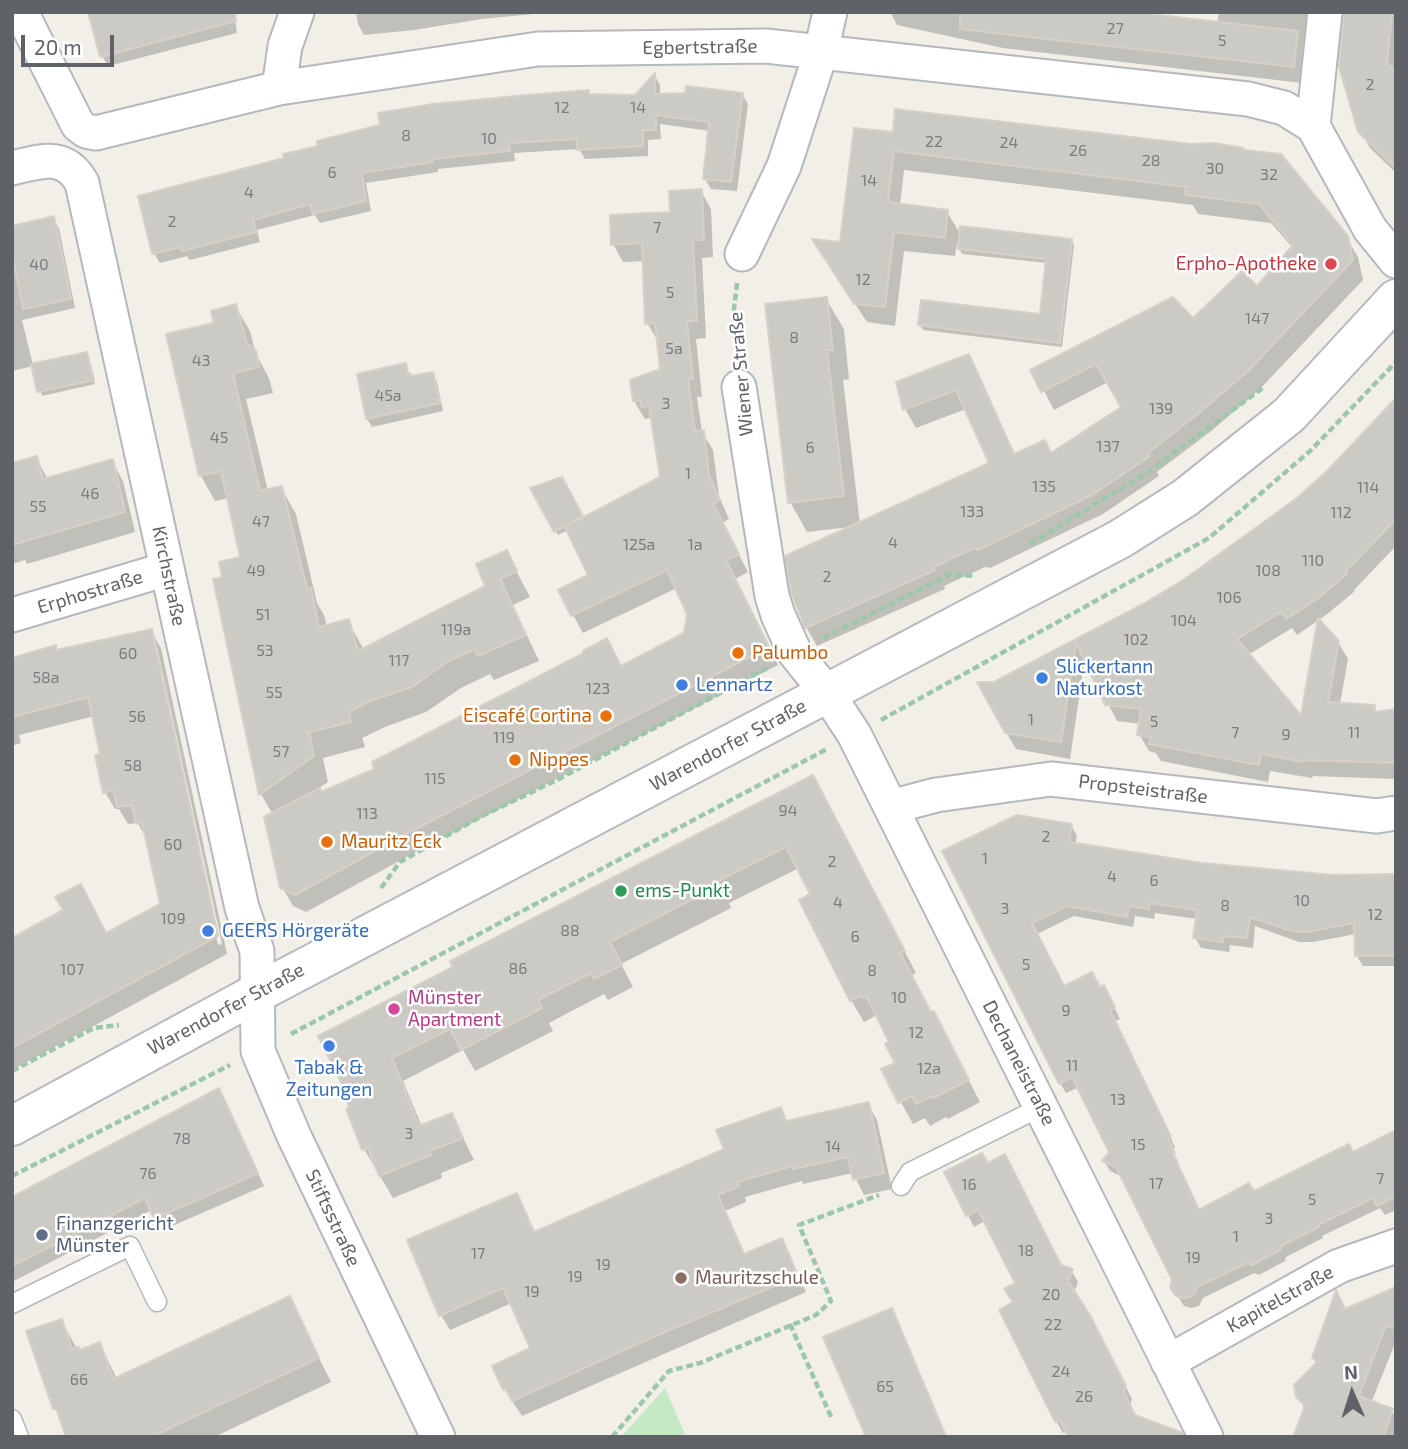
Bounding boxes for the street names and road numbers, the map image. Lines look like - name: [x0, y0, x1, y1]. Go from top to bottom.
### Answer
- street label: Egbertstraße: [642, 35, 758, 59]
- street label: Wiener Straße: [724, 311, 758, 437]
- street label: Kirchstraße: [147, 524, 191, 628]
- street label: Erphostraße: [35, 565, 145, 619]
- street label: Warendorfer Straße: [646, 694, 810, 796]
- street label: Propsteistraße: [1077, 770, 1209, 808]
- street label: Warendorfer Straße: [144, 958, 308, 1060]
- street label: Dechaneistraße: [978, 997, 1060, 1129]
- street label: Stiftsstraße: [301, 1166, 365, 1270]
- street label: Kapitelstraße: [1223, 1260, 1337, 1338]

